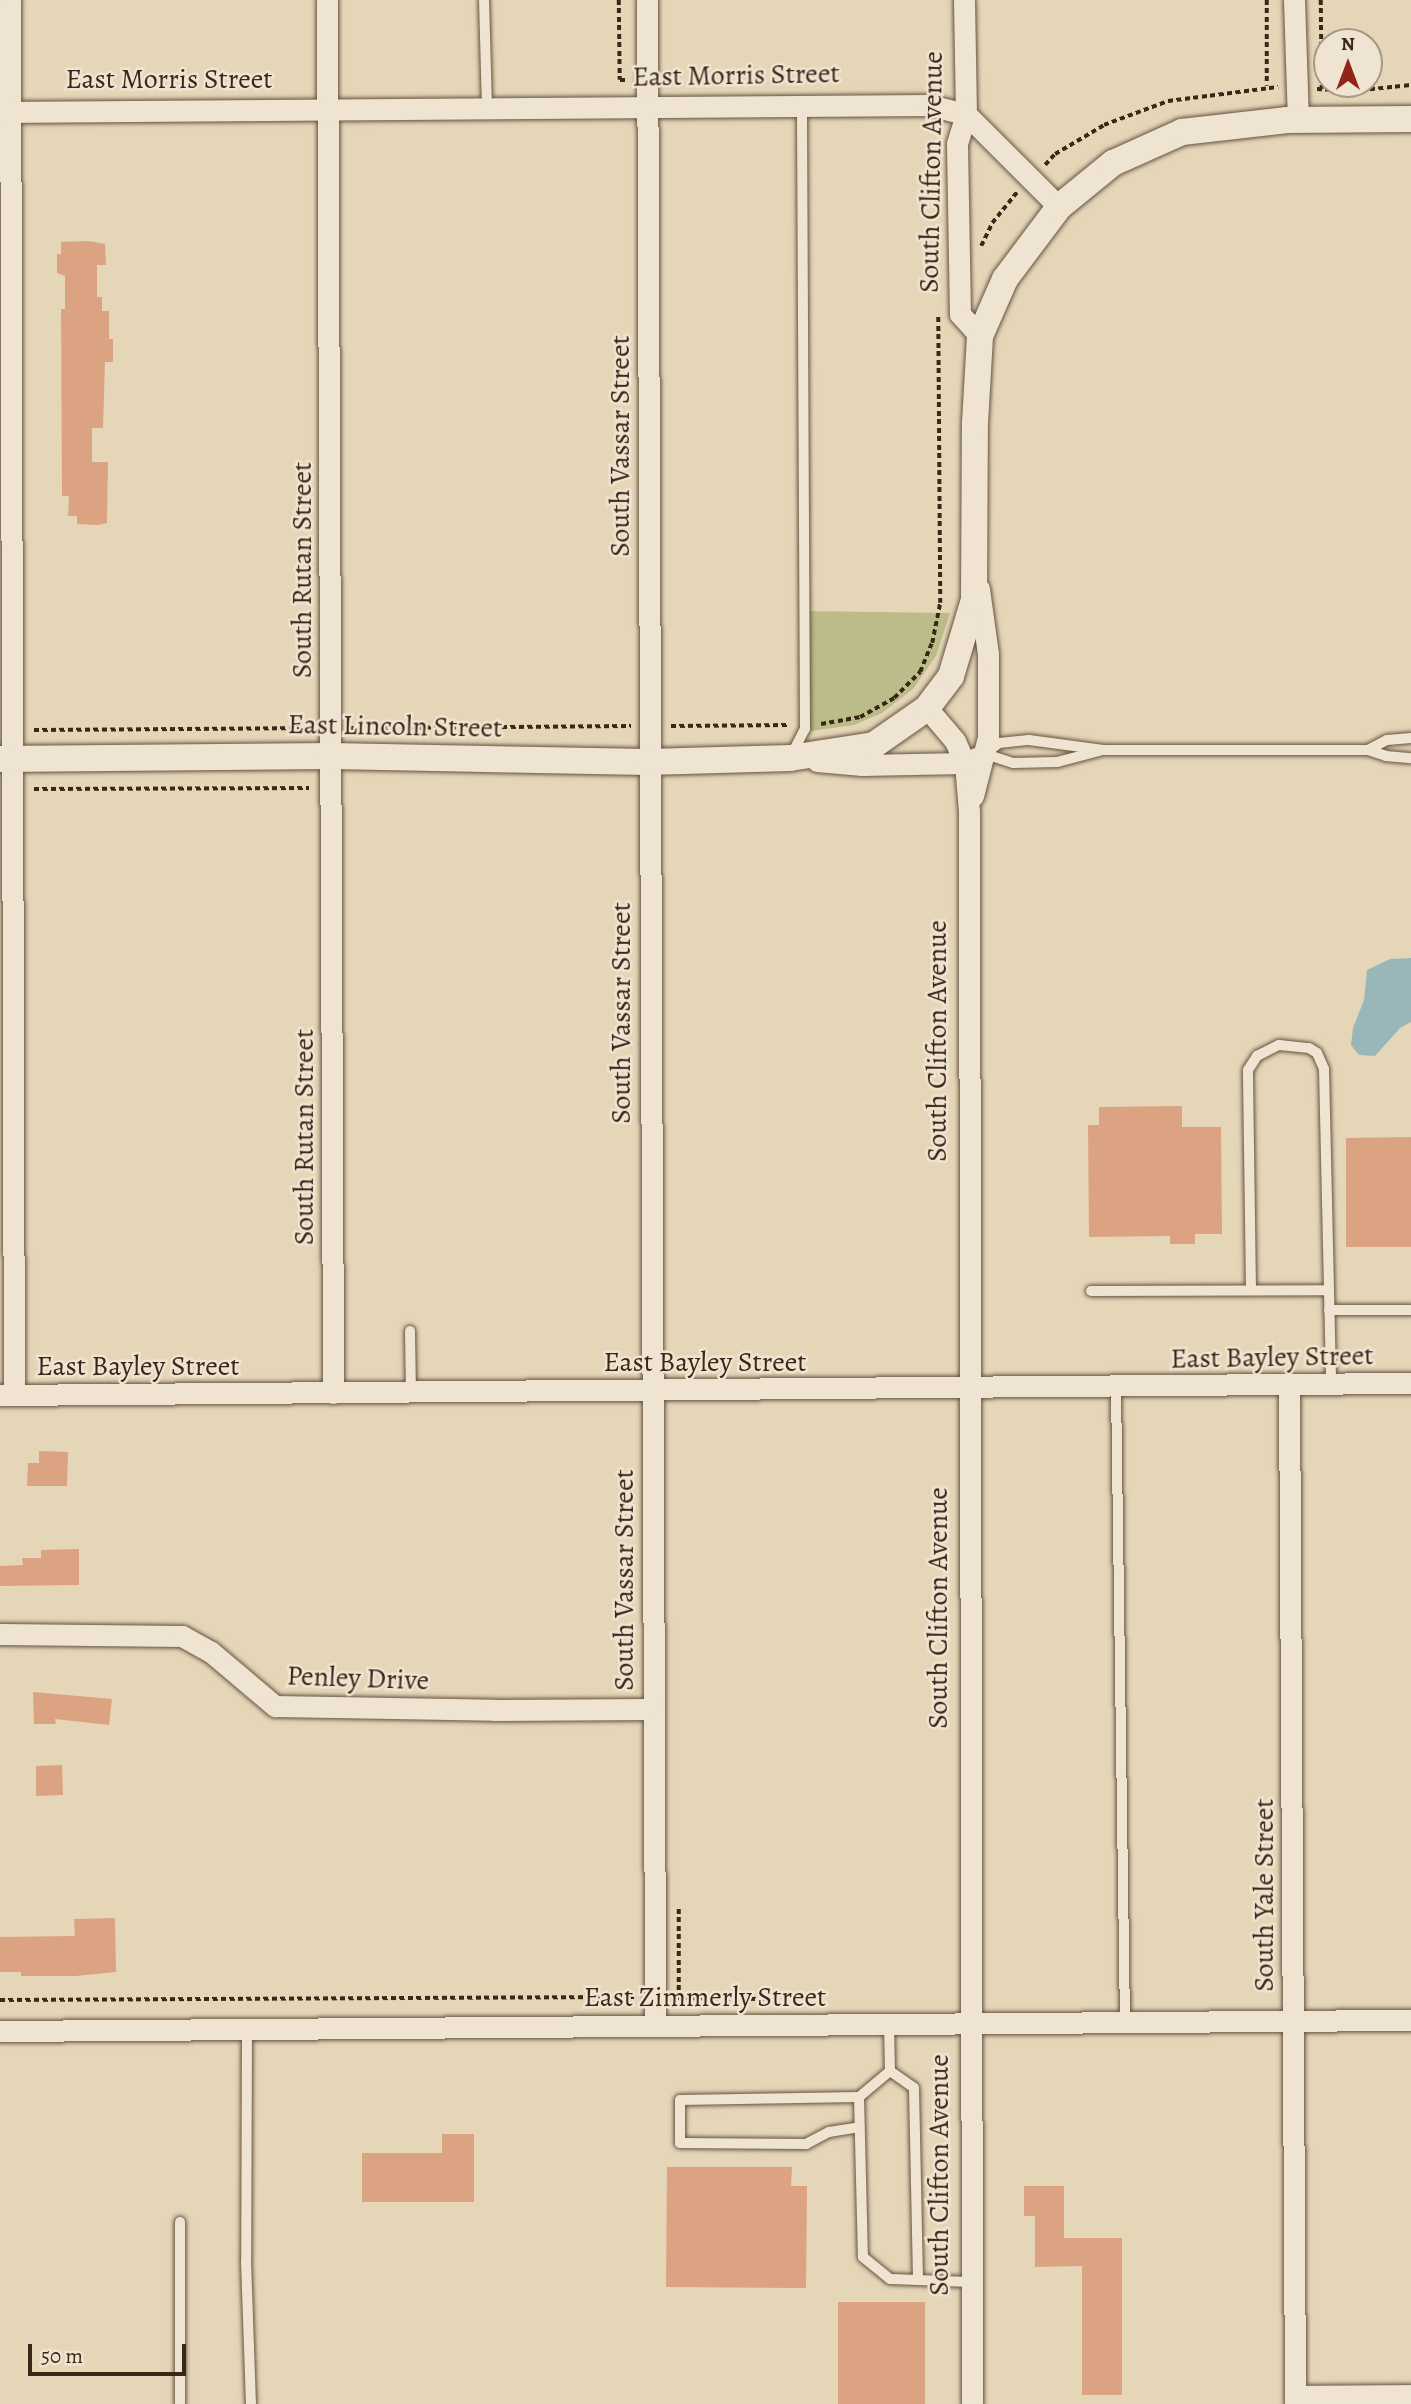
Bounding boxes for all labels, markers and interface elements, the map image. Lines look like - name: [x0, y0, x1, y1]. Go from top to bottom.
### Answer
- north arrow: [1313, 28, 1383, 98]
- text: N: [1341, 31, 1355, 57]
- street label: South Clifton Avenue: [912, 51, 950, 293]
- street label: East Morris Street: [632, 56, 840, 94]
- street label: East Morris Street: [65, 62, 273, 96]
- street label: South Vassar Street: [603, 335, 637, 557]
- street label: South Rutan Street: [285, 462, 319, 678]
- street label: East Lincoln Street: [287, 707, 503, 745]
- street label: South Vassar Street: [604, 902, 638, 1124]
- street label: South Clifton Avenue: [920, 920, 954, 1162]
- street label: South Rutan Street: [287, 1029, 321, 1245]
- street label: East Bayley Street: [1170, 1338, 1374, 1376]
- street label: East Bayley Street: [603, 1345, 807, 1379]
- street label: East Bayley Street: [36, 1349, 240, 1383]
- street label: South Vassar Street: [607, 1469, 641, 1691]
- street label: South Clifton Avenue: [921, 1487, 955, 1729]
- street label: Penley Drive: [286, 1659, 430, 1697]
- street label: South Yale Street: [1247, 1798, 1281, 1992]
- street label: East Zimmerly Street: [584, 1980, 826, 2014]
- street label: South Clifton Avenue: [922, 2054, 956, 2296]
- scale bar: [32, 2330, 189, 2374]
- text: 50 m: [41, 2342, 83, 2370]

